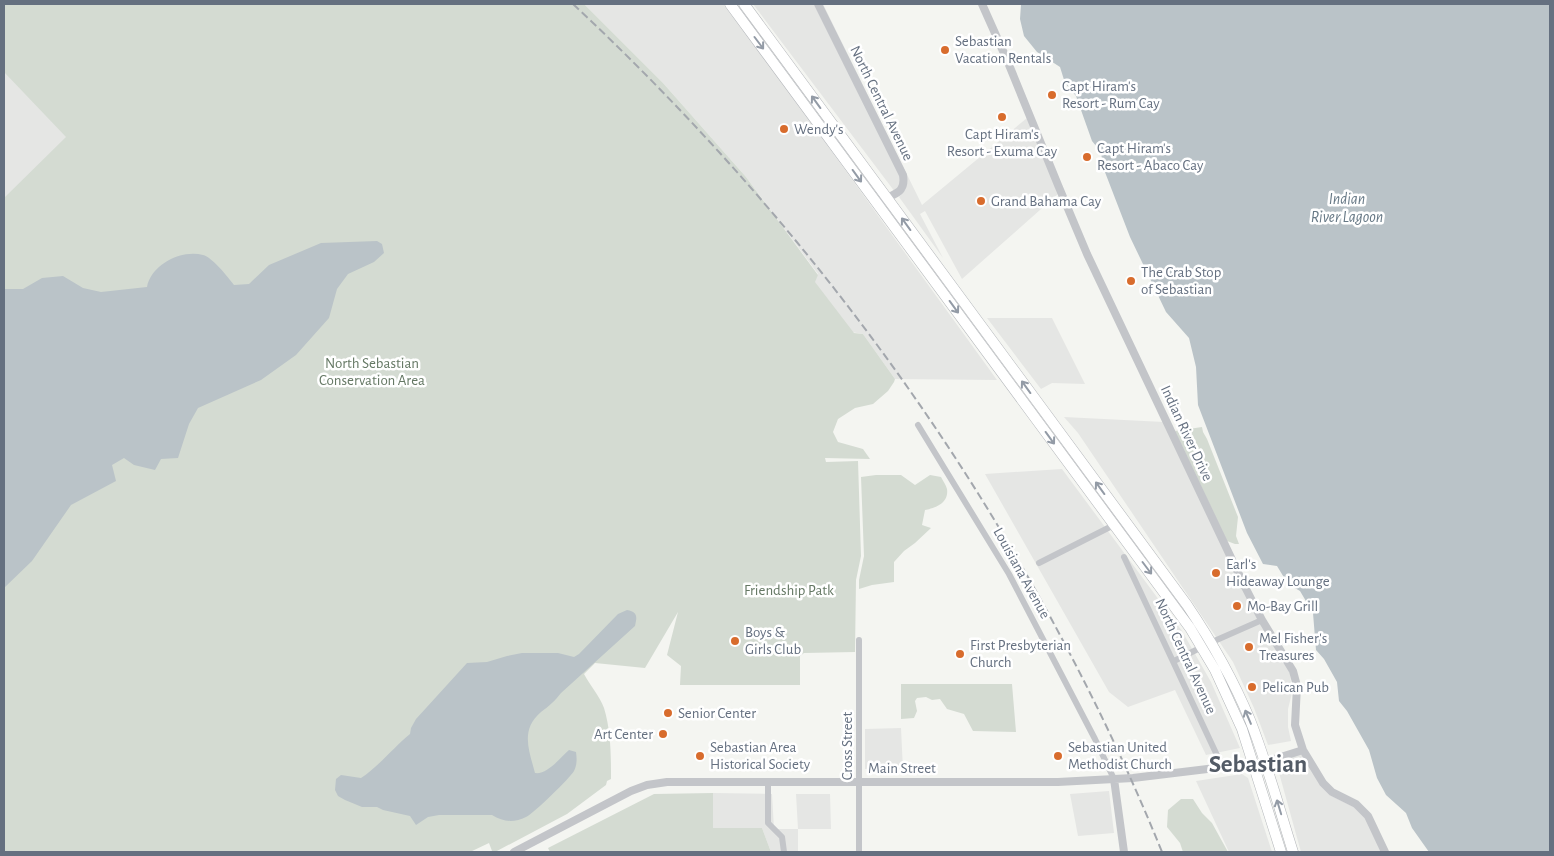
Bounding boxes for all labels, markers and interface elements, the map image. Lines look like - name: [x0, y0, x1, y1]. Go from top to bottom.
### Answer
- place label: Sebastian Vacation Rentals: [955, 34, 1051, 66]
- one-way arrow: [754, 36, 764, 50]
- street label: North Central Avenue: [847, 44, 916, 163]
- marker: Sebastian Vacation Rentals: [939, 44, 951, 56]
- place label: Capt Hiram's Resort - Rum Cay: [1062, 79, 1160, 111]
- marker: Capt Hiram's Resort - Rum Cay: [1046, 89, 1058, 101]
- one-way arrow: [811, 95, 821, 109]
- marker: Capt Hiram's Resort - Exuma Cay: [996, 111, 1008, 123]
- place label: Wendy's: [794, 122, 844, 137]
- marker: Wendy's: [778, 123, 790, 135]
- place label: Capt Hiram's Resort - Exuma Cay: [947, 127, 1058, 159]
- place label: Capt Hiram's Resort - Abaco Cay: [1097, 141, 1204, 173]
- marker: Capt Hiram's Resort - Abaco Cay: [1081, 151, 1093, 163]
- one-way arrow: [852, 169, 862, 183]
- water label: Indian River Lagoon: [1311, 191, 1383, 225]
- place label: Grand Bahama Cay: [991, 194, 1102, 209]
- marker: Grand Bahama Cay: [975, 195, 987, 207]
- one-way arrow: [901, 217, 911, 231]
- place label: The Crab Stop of Sebastian: [1141, 265, 1221, 297]
- marker: The Crab Stop of Sebastian: [1125, 275, 1137, 287]
- one-way arrow: [948, 300, 959, 313]
- park label: North Sebastian Conservation Area: [319, 356, 425, 388]
- one-way arrow: [1021, 380, 1031, 394]
- street label: Indian River Drive: [1158, 383, 1215, 483]
- one-way arrow: [1045, 431, 1055, 445]
- one-way arrow: [1095, 482, 1106, 495]
- street label: Louisiana Avenue: [990, 525, 1053, 621]
- place label: Earl's Hideaway Lounge: [1226, 557, 1330, 589]
- one-way arrow: [1141, 561, 1152, 574]
- marker: Earl's Hideaway Lounge: [1210, 567, 1222, 579]
- park label: Friendship Patk: [744, 583, 834, 598]
- street label: North Central Avenue: [1152, 596, 1219, 716]
- place label: Mo-Bay Grill: [1247, 599, 1318, 614]
- marker: Mo-Bay Grill: [1231, 600, 1243, 612]
- place label: Boys & Girls Club: [745, 625, 801, 657]
- place label: Mel Fisher's Treasures: [1259, 631, 1327, 663]
- marker: Boys & Girls Club: [729, 635, 741, 647]
- place label: First Presbyterian Church: [970, 638, 1071, 670]
- marker: Mel Fisher's Treasures: [1243, 641, 1255, 653]
- marker: First Presbyterian Church: [954, 648, 966, 660]
- place label: Pelican Pub: [1262, 680, 1329, 695]
- marker: Pelican Pub: [1246, 681, 1258, 693]
- place label: Senior Center: [678, 706, 756, 721]
- marker: Senior Center: [662, 707, 674, 719]
- one-way arrow: [1243, 710, 1253, 725]
- street label: Cross Street: [840, 712, 855, 780]
- place label: Art Center: [594, 727, 653, 742]
- marker: Art Center: [657, 728, 669, 740]
- place label: Sebastian Area Historical Society: [710, 740, 811, 772]
- place label: Sebastian United Methodist Church: [1068, 740, 1172, 772]
- marker: Sebastian Area Historical Society: [694, 750, 706, 762]
- marker: Sebastian United Methodist Church: [1052, 750, 1064, 762]
- district label: Sebastian: [1209, 752, 1307, 777]
- street label: Main Street: [868, 761, 936, 776]
- one-way arrow: [1273, 800, 1283, 816]

